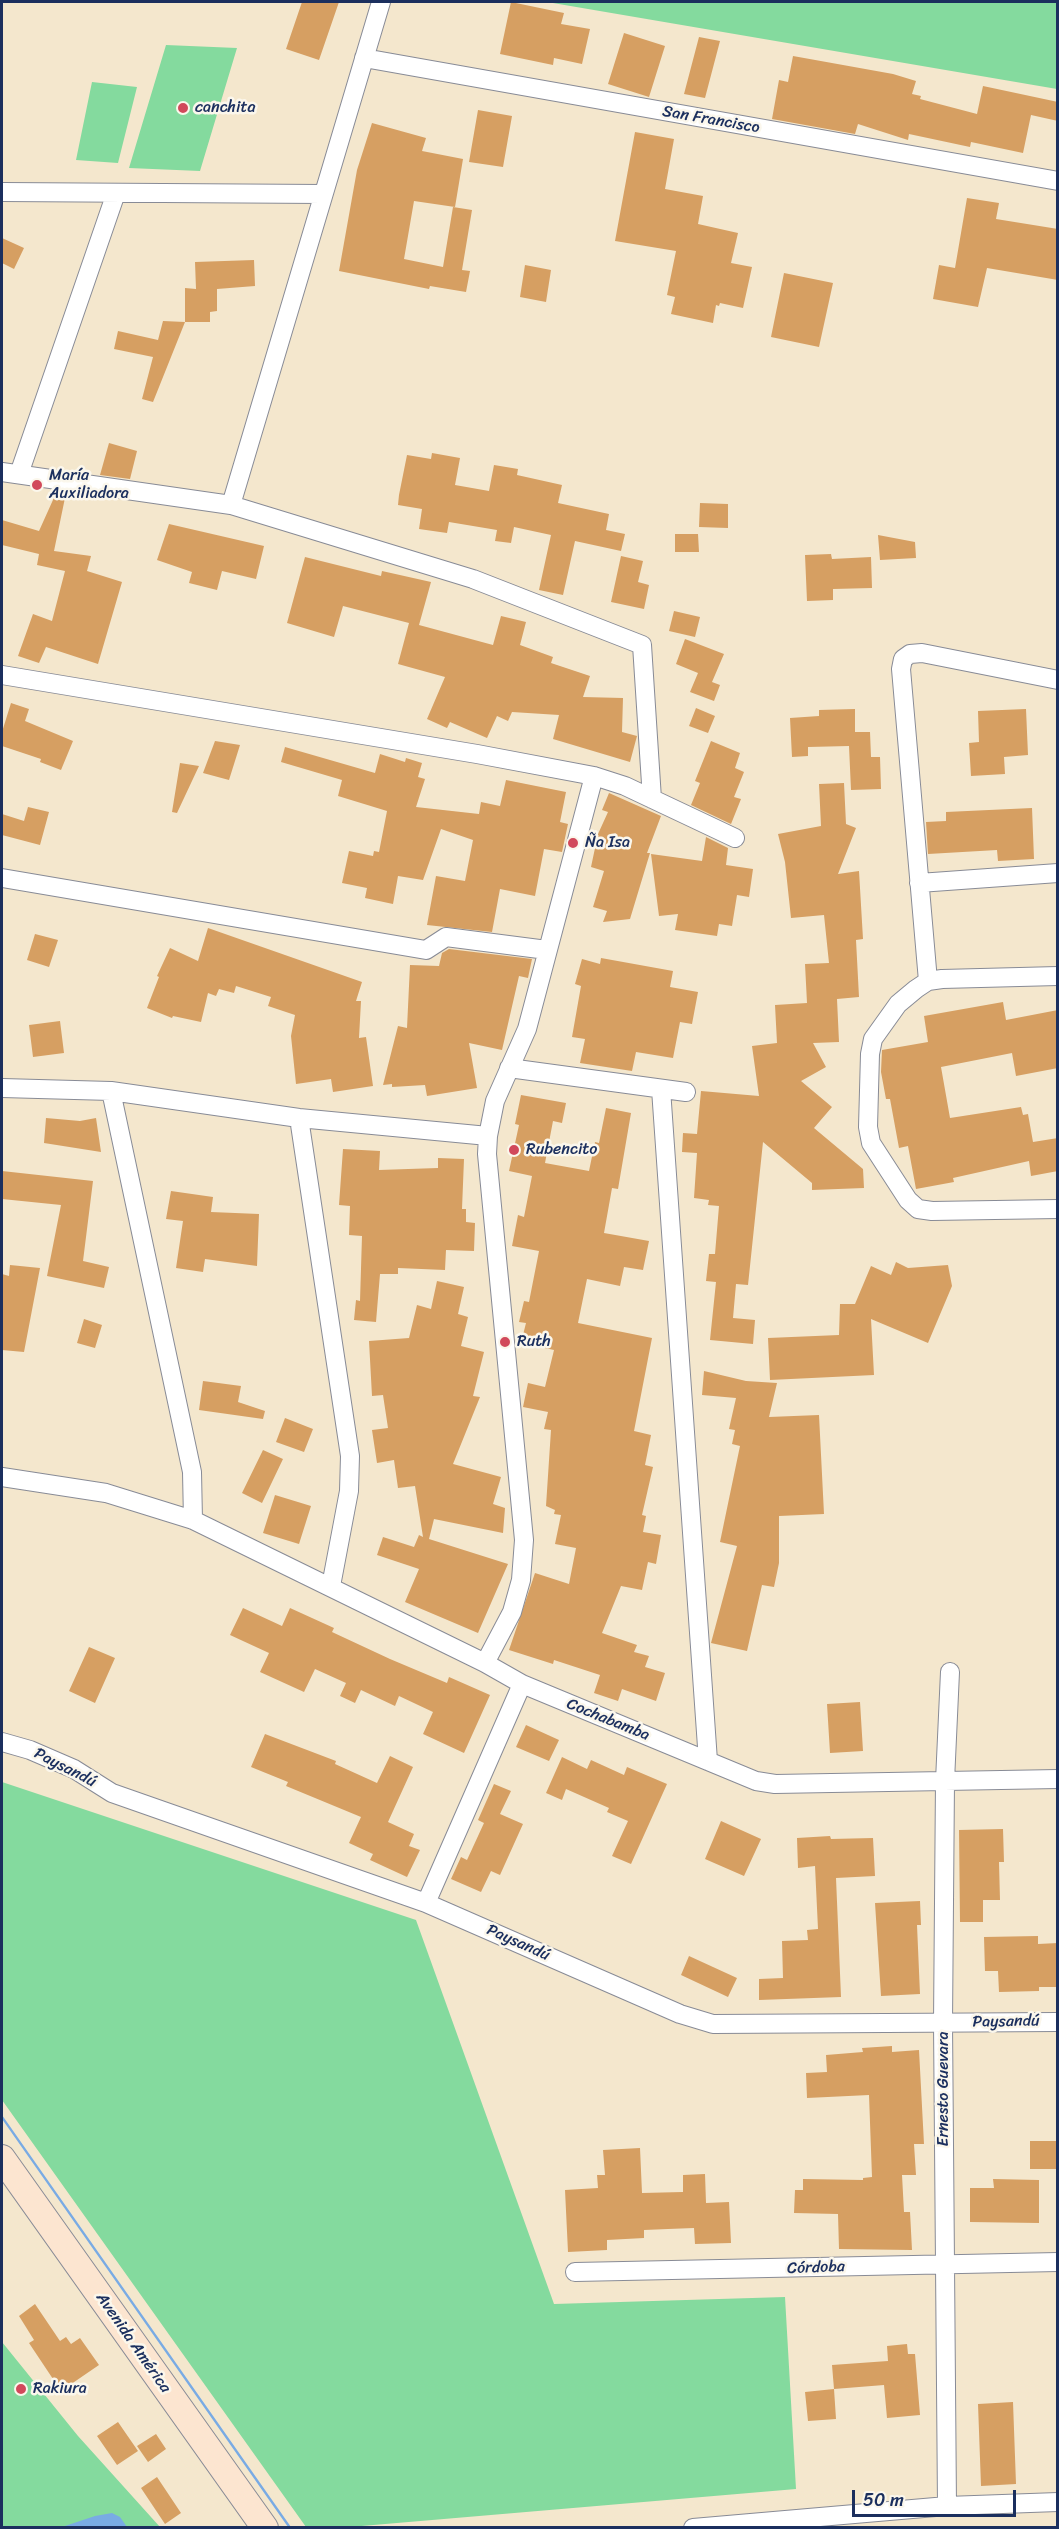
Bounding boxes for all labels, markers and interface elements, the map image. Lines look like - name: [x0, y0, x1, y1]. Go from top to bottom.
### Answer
- place label: canchita: [195, 98, 255, 118]
- marker: canchita: [176, 101, 190, 115]
- street label: San Francisco: [661, 102, 761, 138]
- place label: María Auxiliadora: [49, 466, 129, 504]
- marker: María Auxiliadora: [30, 478, 44, 492]
- place label: Ña Isa: [585, 833, 630, 853]
- marker: Ña Isa: [566, 836, 580, 850]
- place label: Rubencito: [526, 1140, 597, 1160]
- marker: Rubencito: [507, 1143, 521, 1157]
- place label: Ruth: [517, 1332, 551, 1352]
- marker: Ruth: [498, 1335, 512, 1349]
- street label: Cochabamba: [564, 1695, 652, 1745]
- street label: Paysandú: [31, 1744, 99, 1792]
- street label: Paysandú: [483, 1921, 553, 1965]
- street label: Paysandú: [972, 2012, 1040, 2032]
- street label: Ernesto Guevara: [934, 2032, 954, 2146]
- street label: Córdoba: [787, 2257, 845, 2279]
- street label: Avenida América: [91, 2289, 175, 2397]
- place label: Rakiura: [33, 2379, 87, 2399]
- marker: Rakiura: [14, 2382, 28, 2396]
- scale bar: [855, 2478, 1018, 2516]
- text: 50 m: [863, 2484, 904, 2516]

